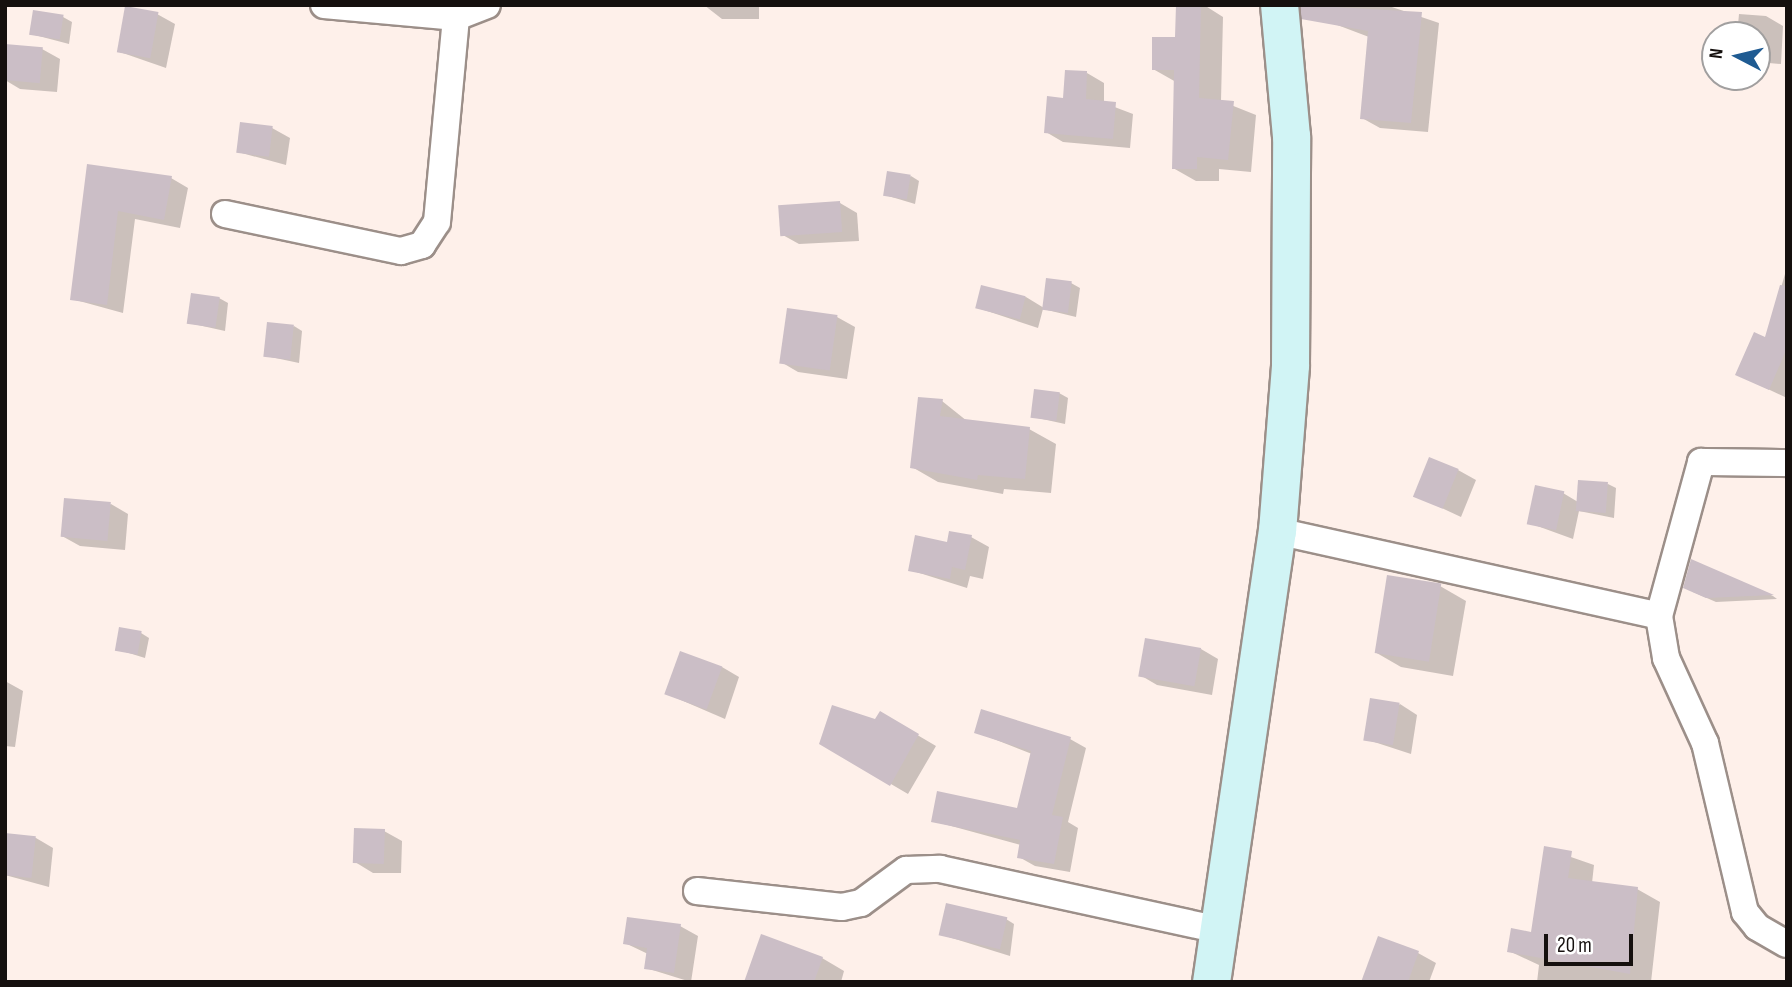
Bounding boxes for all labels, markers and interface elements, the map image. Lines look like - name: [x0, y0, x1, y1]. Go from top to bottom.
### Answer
- north arrow: [1701, 21, 1771, 91]
- text: N: [1705, 47, 1729, 60]
- scale bar: [1547, 920, 1636, 964]
- text: 20 m: [1557, 933, 1592, 958]

